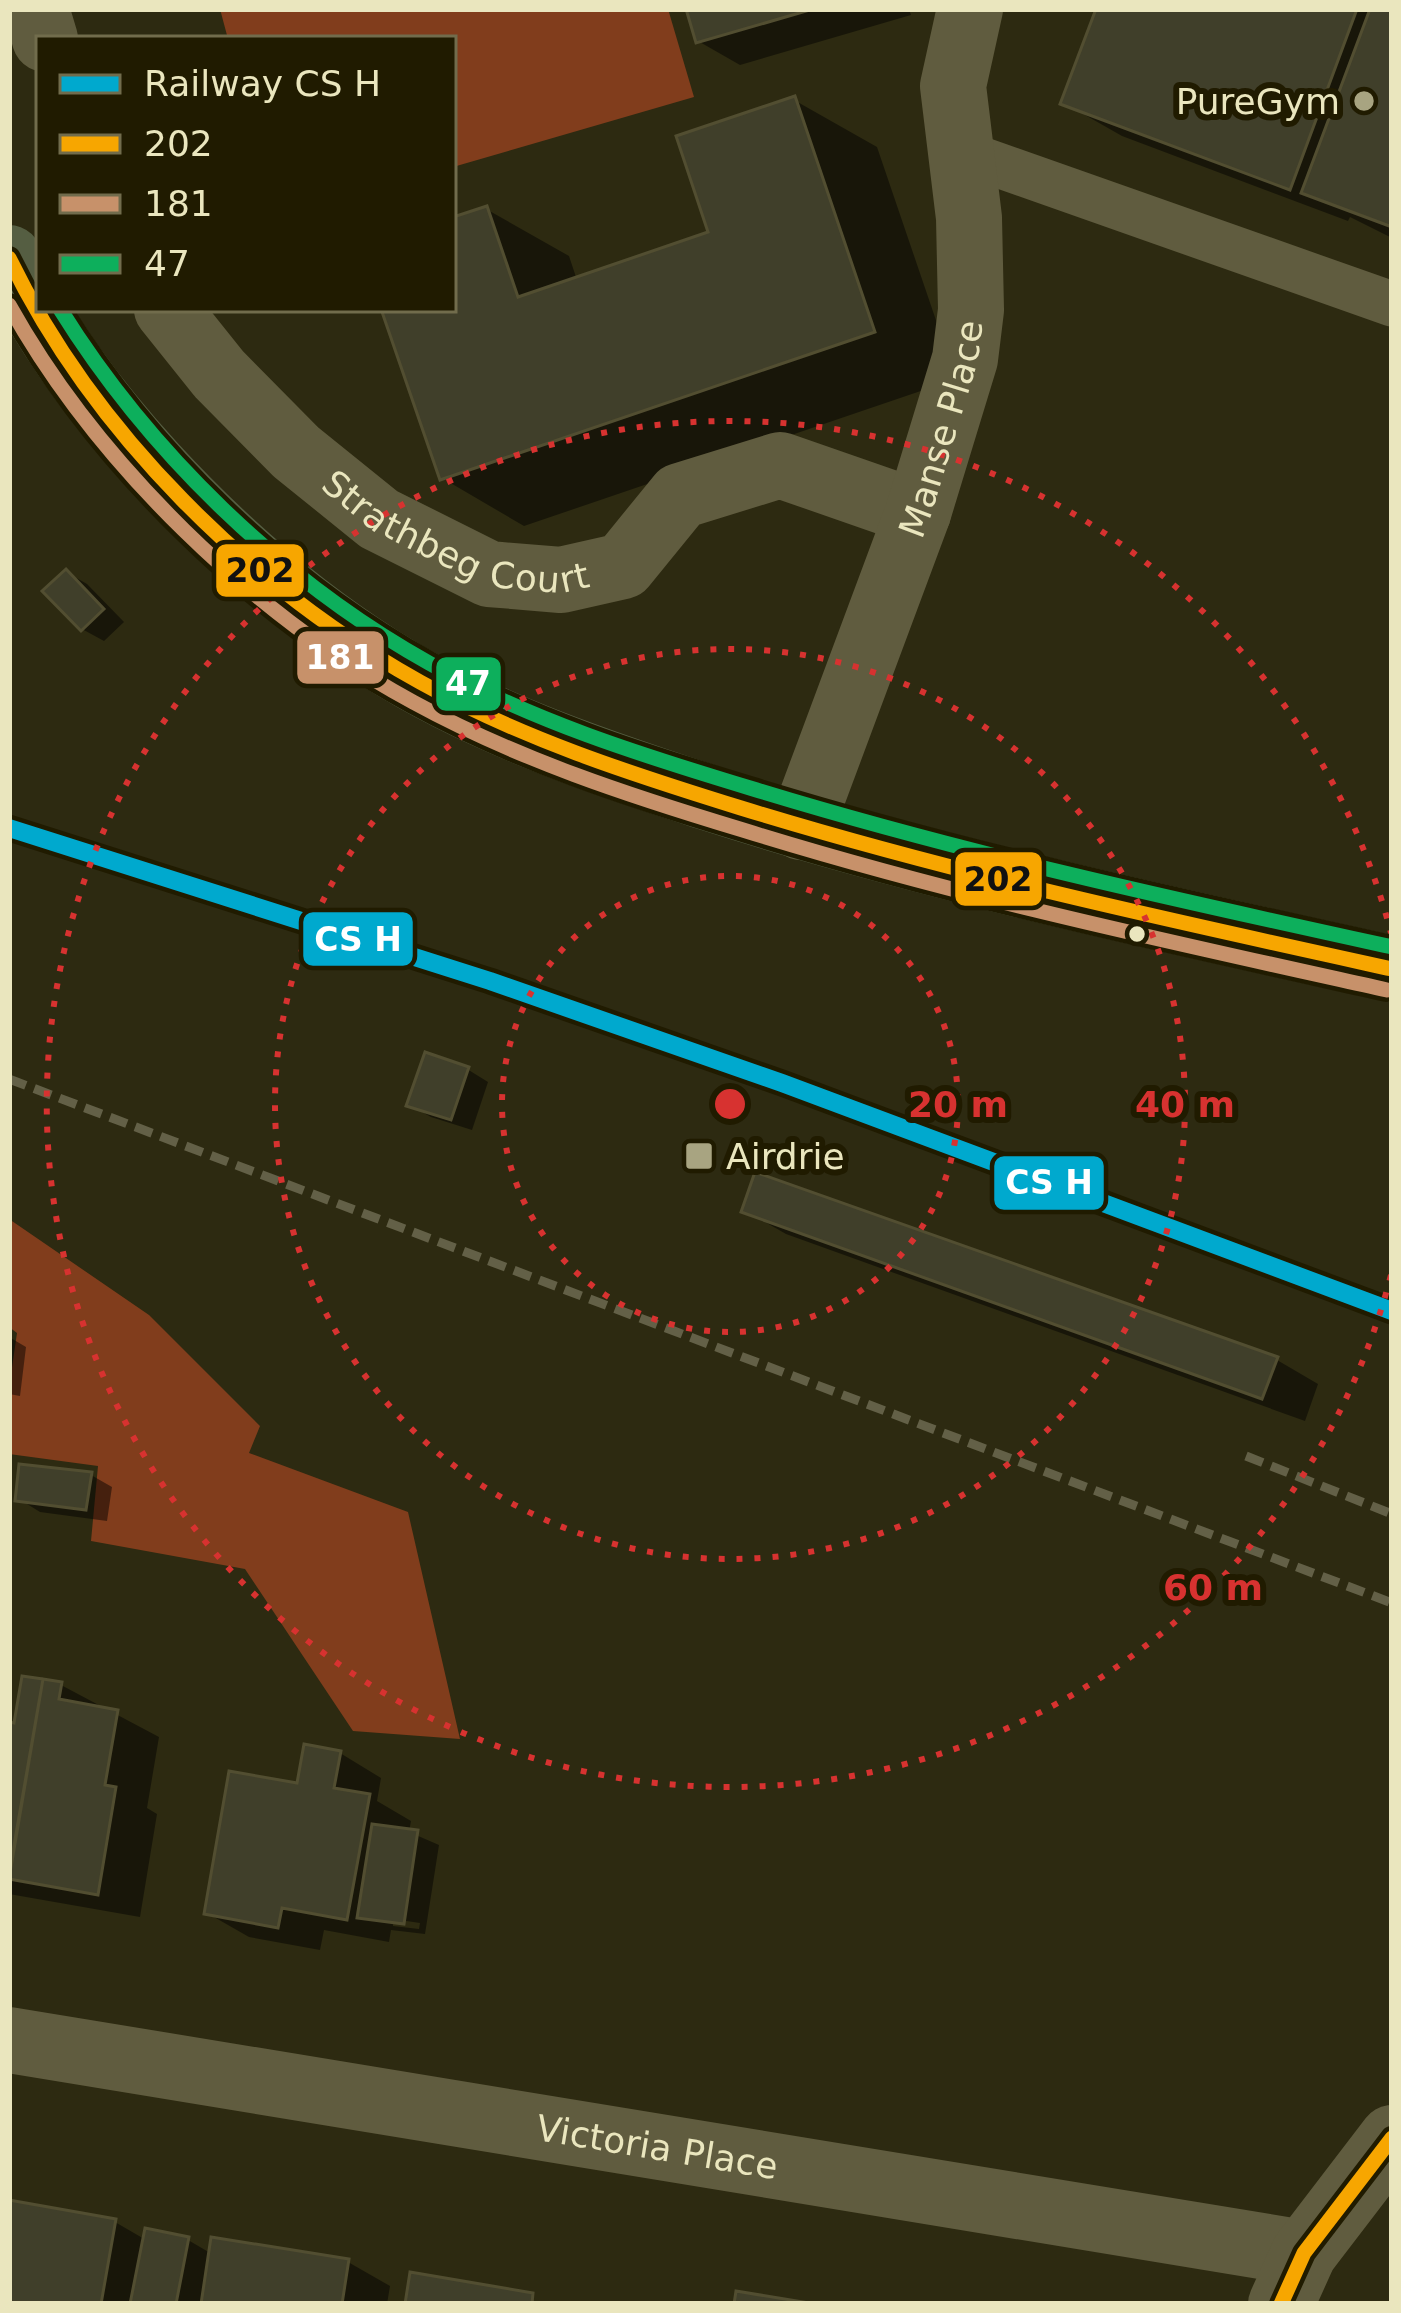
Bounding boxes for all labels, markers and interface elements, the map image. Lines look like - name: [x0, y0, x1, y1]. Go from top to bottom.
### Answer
- legend: [36, 36, 456, 312]
- text: Railway CS H: [144, 63, 381, 104]
- place label: PureGym: [1176, 81, 1340, 122]
- marker: PureGym: [1351, 88, 1377, 114]
- text: 202: [144, 123, 213, 164]
- text: 181: [144, 183, 213, 224]
- text: 47: [144, 243, 190, 284]
- street label: Manse Place: [891, 318, 991, 543]
- street label: Strathbeg Court: [314, 462, 593, 601]
- line badge: 202: [214, 542, 306, 599]
- text: 202: [226, 551, 294, 590]
- line badge: 181: [295, 629, 386, 686]
- text: 181: [306, 638, 374, 677]
- line badge: 47: [434, 655, 503, 713]
- text: 47: [445, 664, 491, 703]
- line badge: 202: [953, 850, 1044, 908]
- text: 202: [964, 860, 1032, 899]
- line badge: CS H: [301, 910, 415, 968]
- text: CS H: [314, 920, 402, 959]
- unlabelled marker: [1126, 923, 1148, 945]
- centre of rings: [709, 1083, 751, 1125]
- text: 20 m: [908, 1084, 1008, 1125]
- text: 40 m: [1135, 1084, 1235, 1125]
- place label: Airdrie: [726, 1136, 845, 1177]
- marker: Airdrie: [683, 1140, 715, 1172]
- line badge: CS H: [992, 1154, 1106, 1212]
- text: CS H: [1005, 1163, 1093, 1202]
- text: 60 m: [1163, 1567, 1263, 1608]
- street label: Victoria Place: [534, 2107, 781, 2187]

